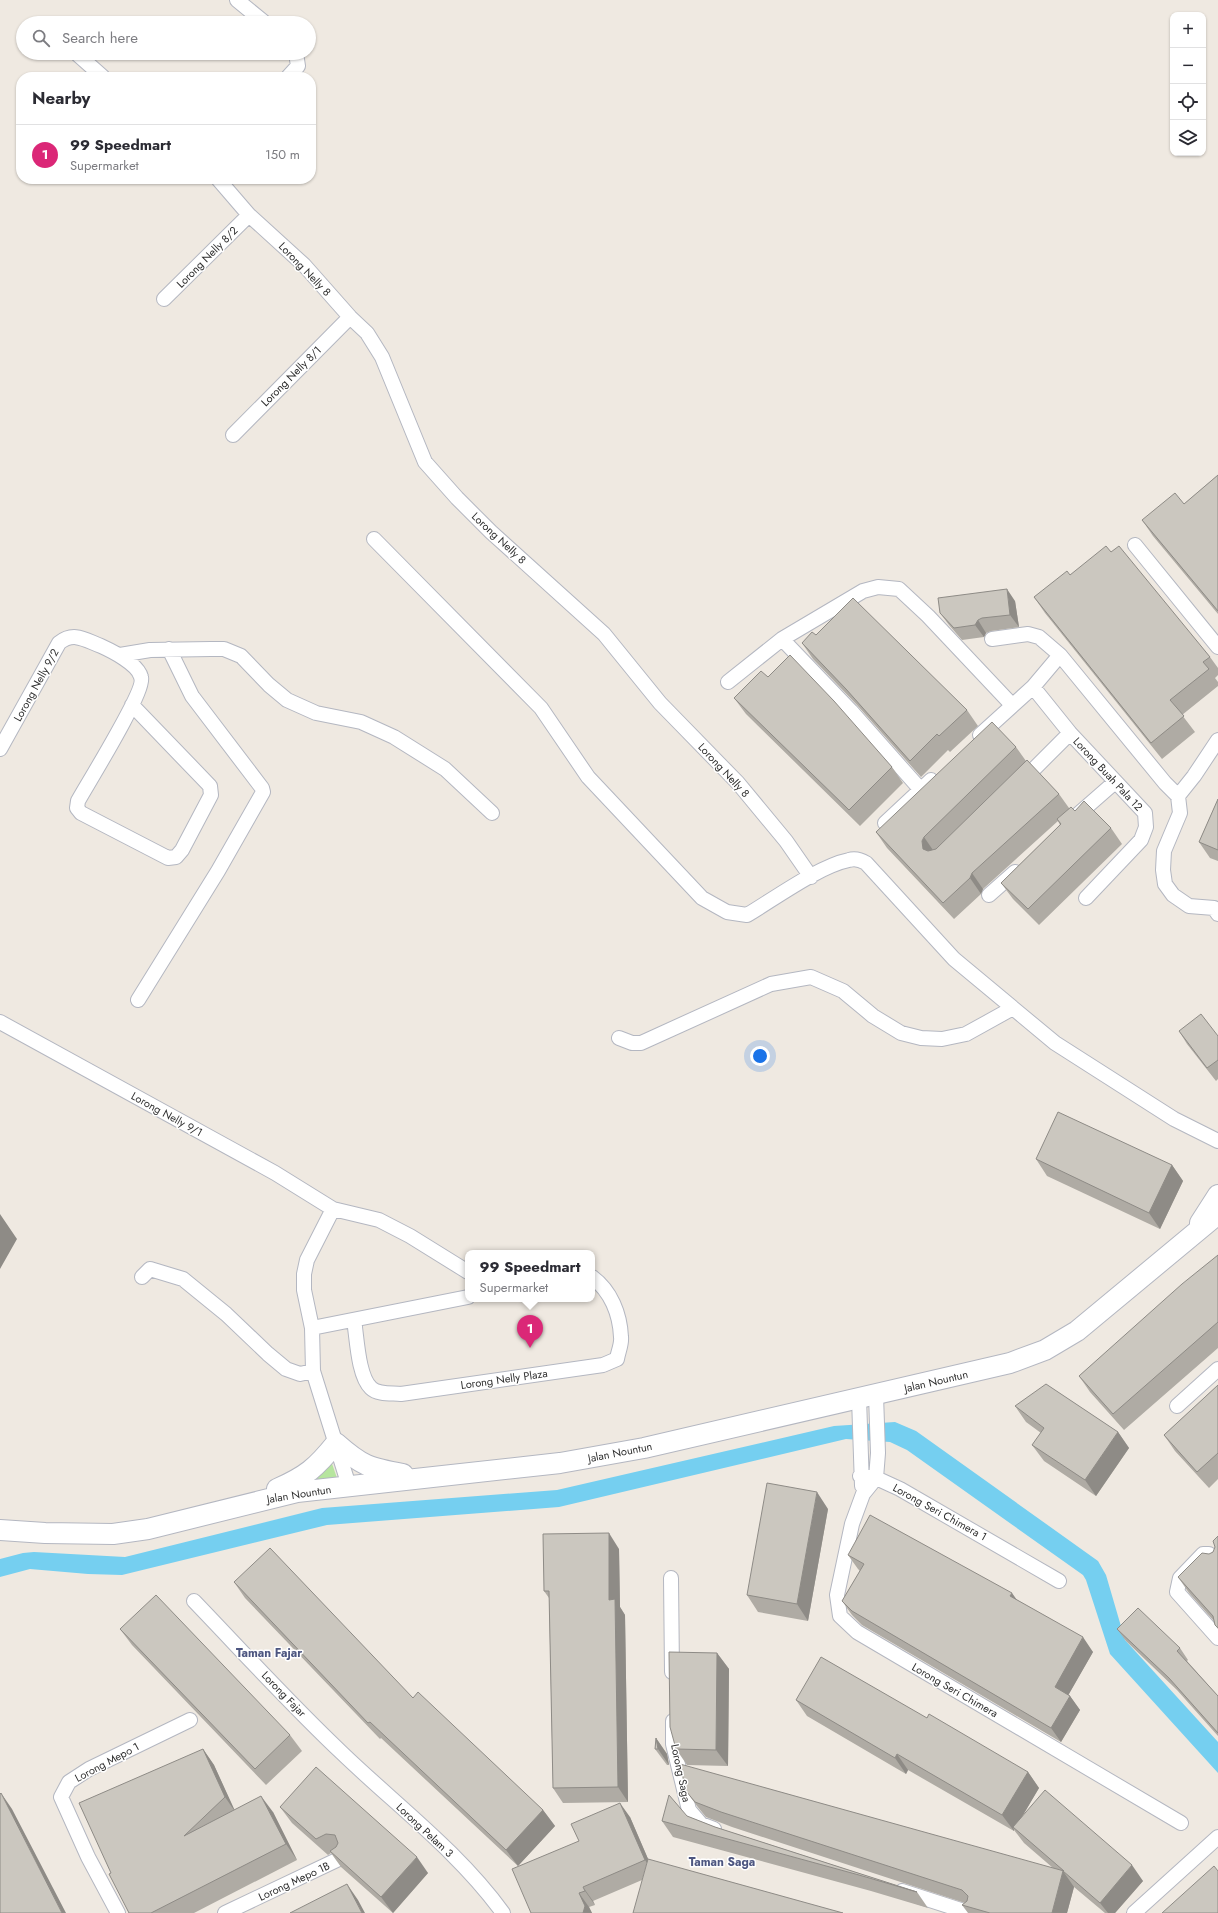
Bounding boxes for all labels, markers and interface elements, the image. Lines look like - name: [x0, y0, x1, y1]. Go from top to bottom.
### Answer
- map controls: [1170, 12, 1206, 156]
- button: +: [1170, 12, 1206, 48]
- search box: [16, 16, 316, 60]
- icon: search: [30, 27, 52, 49]
- text: Search here: [62, 27, 138, 49]
- button: −: [1170, 48, 1206, 84]
- button: locate: [1170, 84, 1206, 120]
- text: Nearby: [32, 86, 90, 110]
- button: layers: [1170, 120, 1206, 156]
- text: 99 Speedmart: [70, 134, 171, 156]
- text: 1: [42, 145, 48, 164]
- text: 150 m: [265, 145, 300, 164]
- text: Supermarket: [70, 156, 139, 175]
- street label: Lorong Nelly 8/2: [173, 223, 241, 291]
- street label: Lorong Nelly 8: [275, 239, 335, 299]
- street label: Lorong Nelly 8/1: [257, 342, 325, 410]
- street label: Lorong Nelly 8: [468, 509, 530, 567]
- street label: Lorong Nelly 9/2: [9, 646, 63, 724]
- street label: Lorong Buah Pala 12: [1070, 734, 1146, 814]
- street label: Lorong Nelly 8: [695, 739, 753, 801]
- your location: [750, 1046, 770, 1066]
- street label: Lorong Nelly 9/1: [128, 1088, 206, 1140]
- popup: [465, 1250, 595, 1302]
- text: 99 Speedmart: [480, 1256, 580, 1278]
- text: Supermarket: [480, 1278, 548, 1297]
- pin: 1: [517, 1315, 543, 1348]
- street label: Lorong Nelly Plaza: [460, 1365, 548, 1393]
- street label: Jalan Nountun: [901, 1366, 970, 1397]
- street label: Jalan Nountun: [585, 1438, 653, 1466]
- street label: Lorong Seri Chimera 1: [890, 1479, 990, 1545]
- street label: Jalan Nountun: [264, 1481, 332, 1507]
- district label: Taman Fajar: [236, 1644, 302, 1662]
- street label: Lorong Seri Chimera: [909, 1659, 1001, 1721]
- street label: Lorong Fajar: [258, 1668, 310, 1721]
- street label: Lorong Mepo 1: [72, 1738, 142, 1786]
- street label: Lorong Saga: [667, 1743, 695, 1803]
- street label: Lorong Pelam 3: [393, 1799, 457, 1861]
- district label: Taman Saga: [689, 1853, 755, 1871]
- street label: Lorong Mepo 1B: [256, 1857, 332, 1905]

